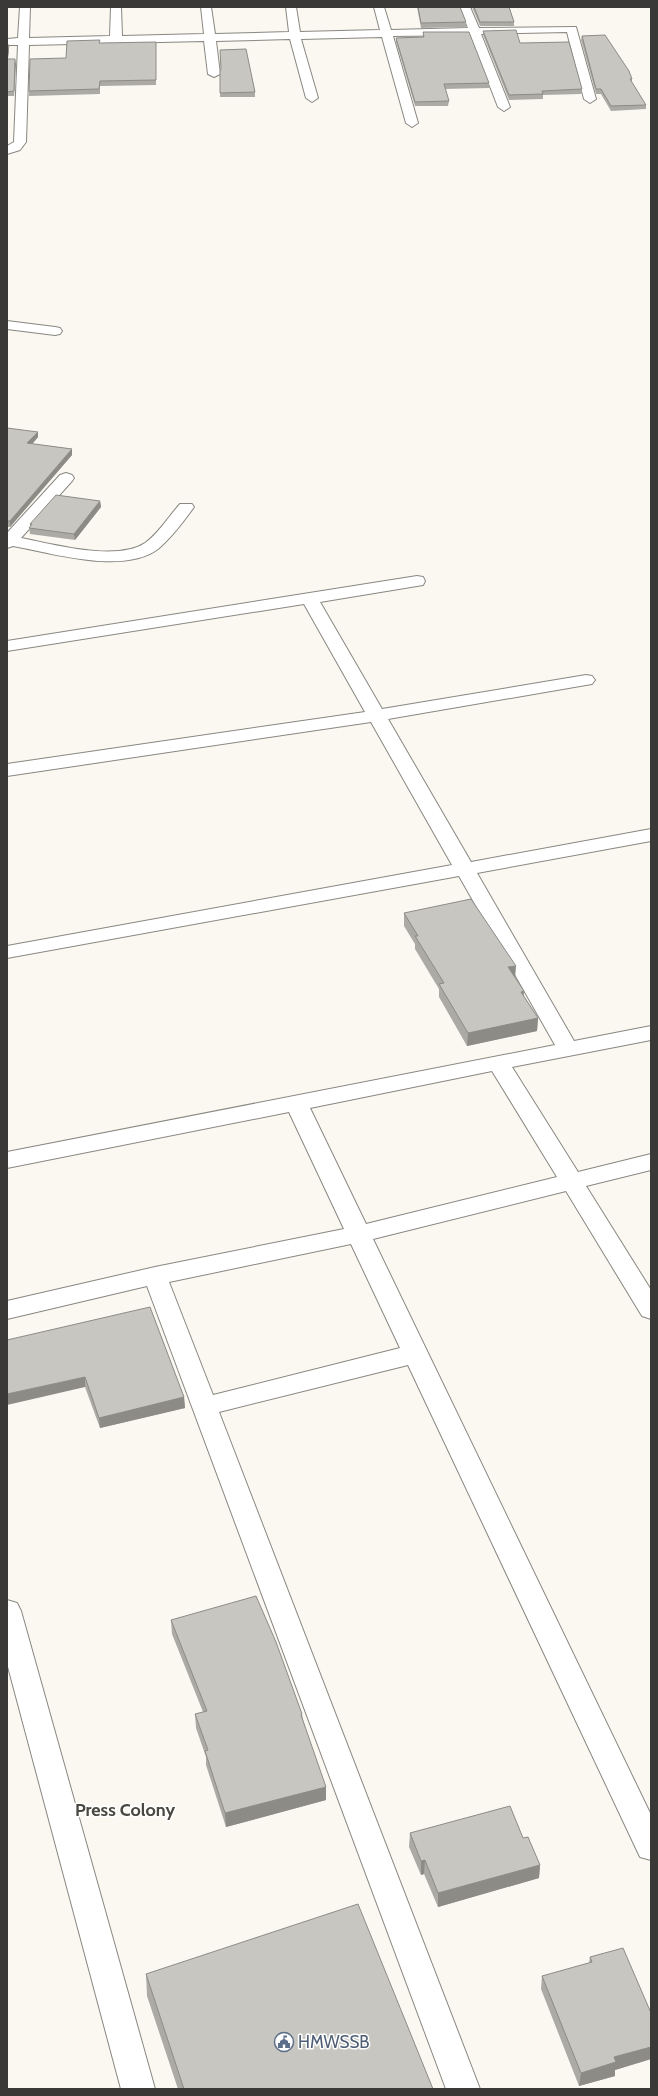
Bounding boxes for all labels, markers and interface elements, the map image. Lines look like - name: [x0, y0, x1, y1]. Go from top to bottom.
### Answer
- district label: Press Colony: [75, 1799, 175, 1821]
- public building icon: HMWSSB: [273, 2031, 295, 2053]
- place label: HMWSSB: [298, 2032, 370, 2052]

